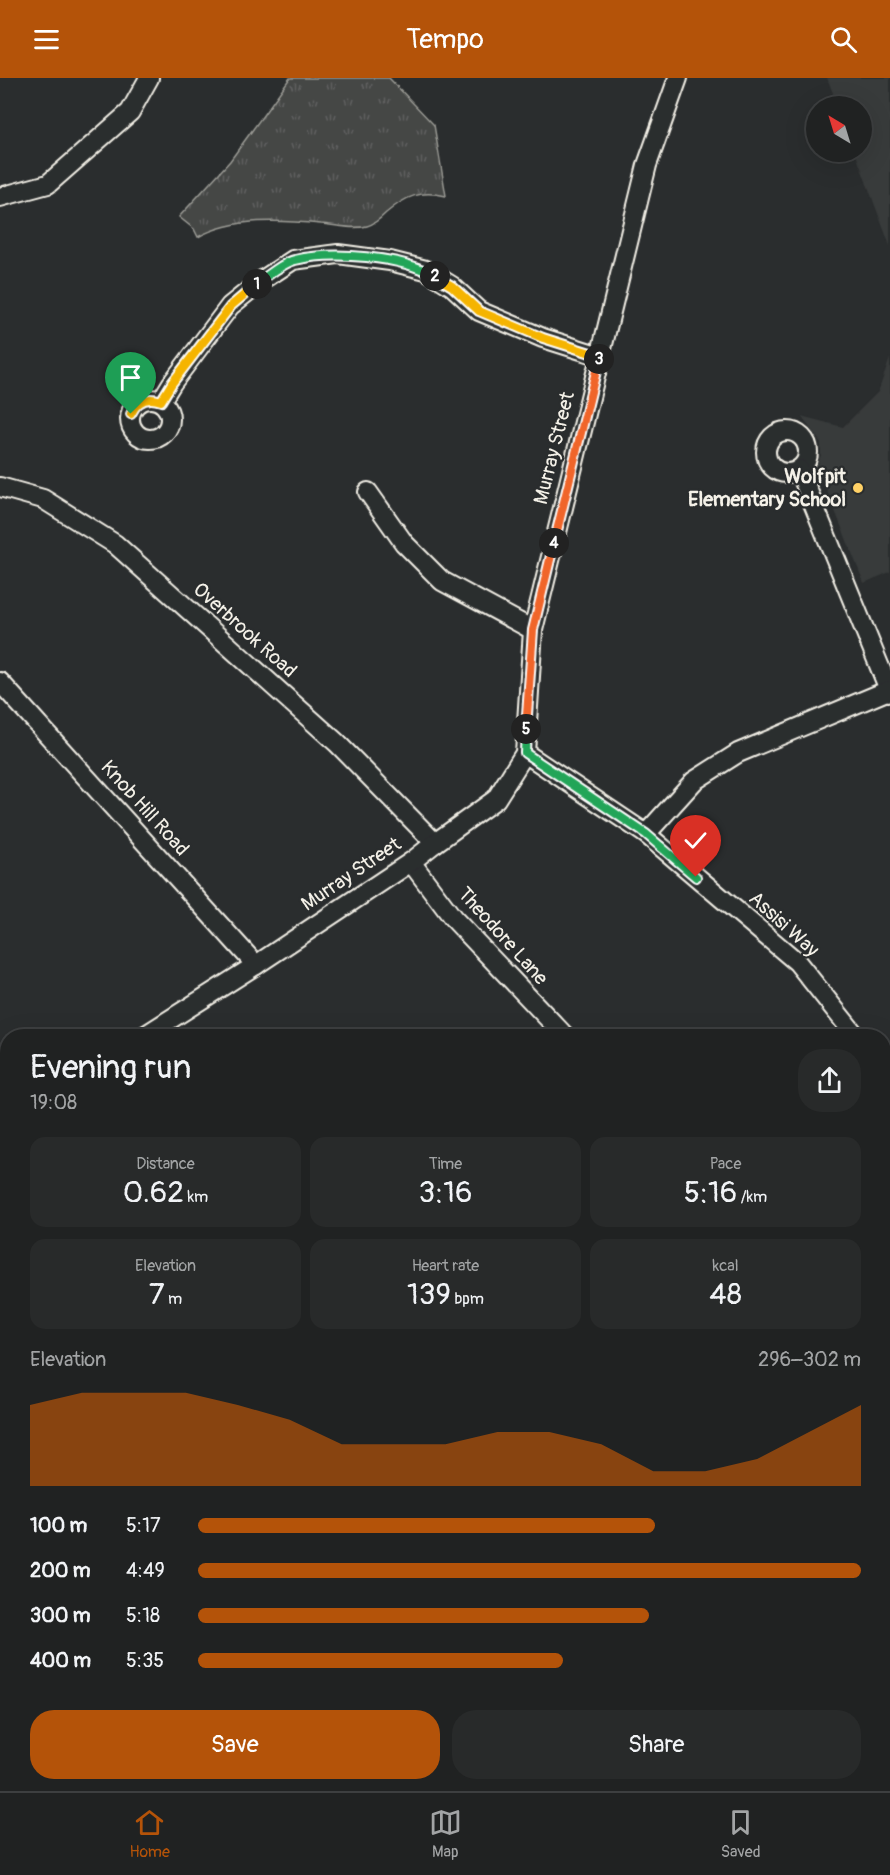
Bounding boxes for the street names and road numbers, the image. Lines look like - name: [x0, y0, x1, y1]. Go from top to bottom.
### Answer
- street label: Murray Street: [528, 388, 580, 507]
- street label: Overbrook Road: [188, 577, 302, 683]
- street label: Knob Hill Road: [96, 755, 194, 861]
- street label: Murray Street: [296, 831, 407, 917]
- street label: Theodore Lane: [452, 882, 554, 990]
- street label: Assisi Way: [744, 886, 825, 962]

